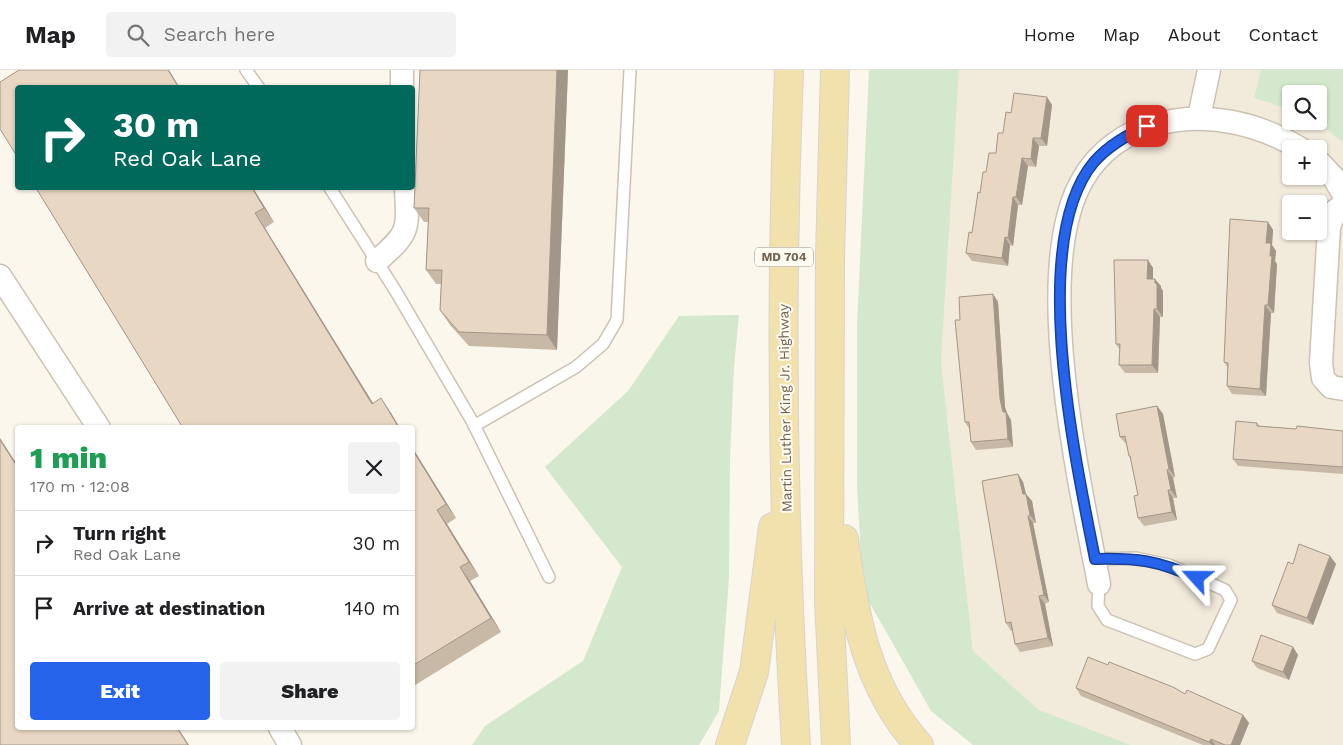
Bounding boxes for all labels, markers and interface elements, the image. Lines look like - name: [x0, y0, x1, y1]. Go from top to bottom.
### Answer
- search box: [106, 12, 456, 57]
- text: Map: [25, 21, 76, 49]
- icon: search: [124, 21, 152, 49]
- text: Search here: [164, 23, 275, 46]
- text: Home: [1024, 24, 1075, 45]
- text: Map: [1103, 24, 1140, 45]
- text: About: [1168, 24, 1220, 45]
- text: Contact: [1248, 24, 1318, 45]
- map controls: [1282, 85, 1327, 240]
- button: search: [1282, 85, 1327, 130]
- text: 30 m: [113, 104, 199, 146]
- icon: right: [30, 105, 95, 170]
- pin: [1126, 105, 1168, 147]
- icon: arrive: [1133, 112, 1161, 140]
- button: +: [1282, 140, 1327, 185]
- text: Red Oak Lane: [113, 146, 262, 171]
- button: −: [1282, 195, 1327, 240]
- road number: MD 704: [755, 248, 813, 266]
- street label: Martin Luther King Jr. Highway: [775, 303, 795, 512]
- text: 1 min: [30, 440, 107, 475]
- button: close: [348, 442, 400, 494]
- text: 170 m · 12:08: [30, 477, 130, 496]
- text: Turn right: [73, 522, 166, 545]
- icon: right: [30, 529, 58, 557]
- text: 30 m: [353, 532, 400, 555]
- text: Red Oak Lane: [73, 545, 181, 564]
- position arrow: [1170, 551, 1222, 603]
- icon: arrive: [30, 594, 58, 622]
- text: Arrive at destination: [73, 597, 265, 620]
- text: 140 m: [345, 597, 400, 620]
- button: Exit: [30, 662, 210, 720]
- button: Share: [220, 662, 400, 720]

